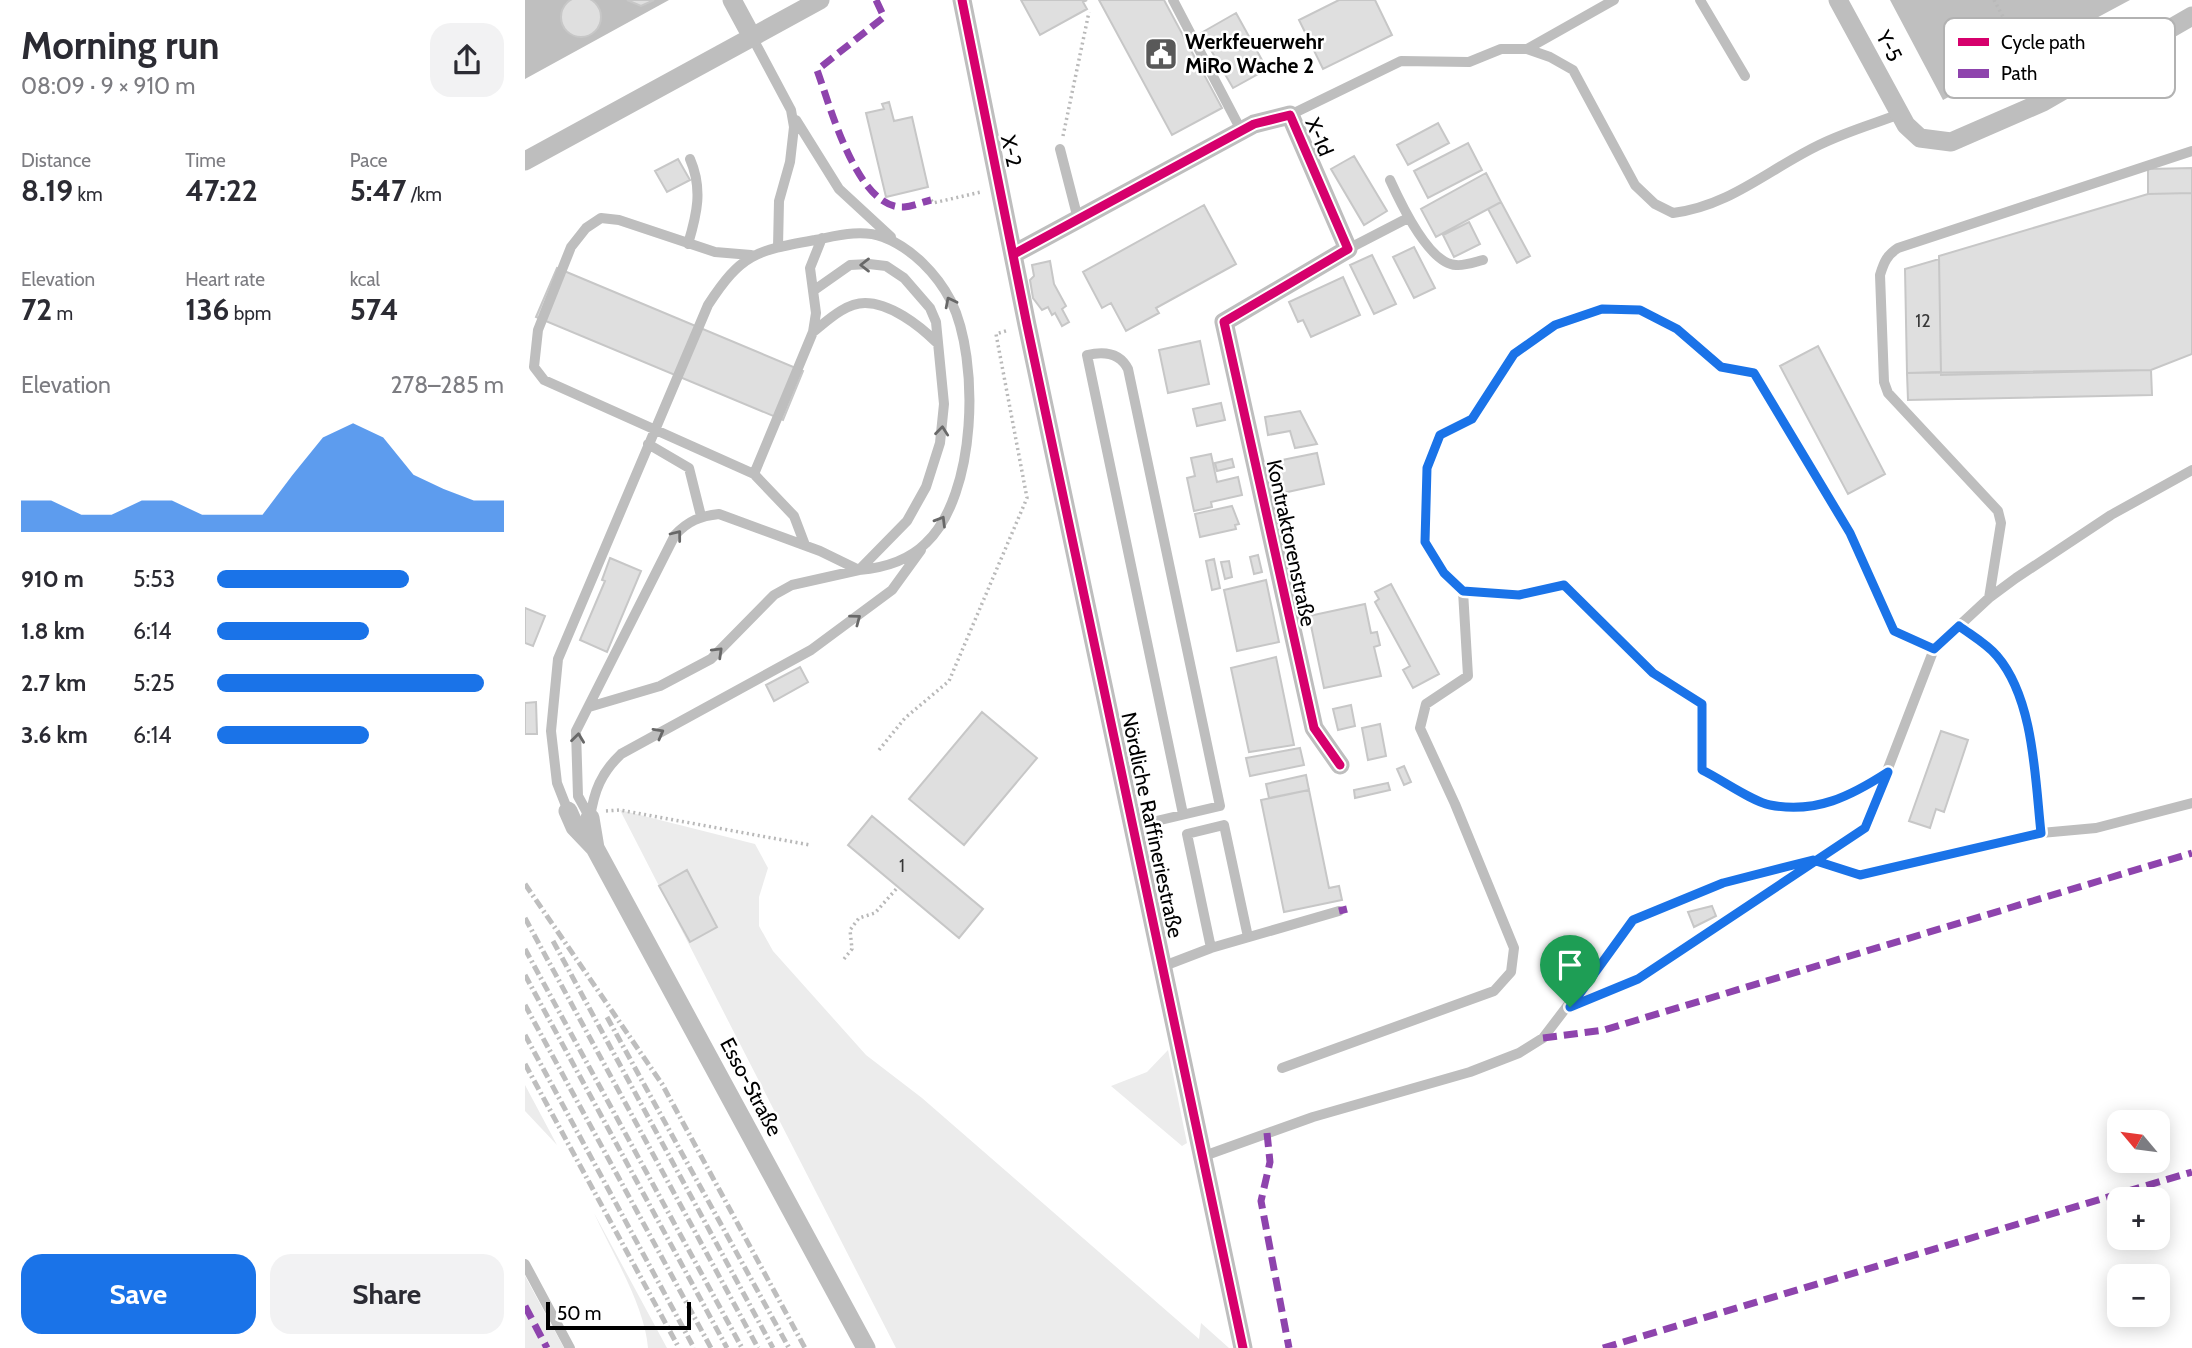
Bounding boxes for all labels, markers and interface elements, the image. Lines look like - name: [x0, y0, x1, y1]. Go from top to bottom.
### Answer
- legend: [1944, 18, 2175, 98]
- text: Morning run: [21, 22, 220, 69]
- button: share: [430, 23, 504, 97]
- street label: Y-5: [1871, 25, 1908, 66]
- place label: Werkfeuerwehr MiRo Wache 2: [1185, 29, 1324, 78]
- text: Cycle path: [2001, 31, 2085, 54]
- public building icon: Werkfeuerwehr MiRo Wache 2: [1142, 35, 1180, 73]
- text: Path: [2001, 62, 2037, 85]
- text: 08:09 · 9 × 910 m: [21, 72, 195, 100]
- street label: X-1d: [1300, 114, 1339, 160]
- street label: X-2: [996, 133, 1027, 169]
- text: Distance: [21, 149, 91, 172]
- text: Time: [185, 149, 226, 172]
- text: Pace: [350, 149, 388, 172]
- text: 8.19: [21, 172, 73, 209]
- text: 47:22: [185, 172, 258, 209]
- text: 5:47: [350, 172, 406, 209]
- text: km: [73, 183, 103, 206]
- text: /km: [406, 183, 442, 206]
- one-way arrow: [859, 257, 870, 273]
- text: Elevation: [21, 268, 95, 291]
- text: Heart rate: [185, 268, 265, 291]
- text: kcal: [350, 268, 380, 291]
- text: 72: [21, 291, 52, 328]
- text: 136: [185, 291, 229, 328]
- text: 574: [350, 291, 399, 328]
- one-way arrow: [944, 297, 958, 309]
- text: m: [52, 302, 73, 325]
- text: bpm: [229, 302, 272, 325]
- house number: 12: [1915, 310, 1931, 332]
- text: Elevation: [21, 371, 111, 399]
- text: 278–285 m: [391, 371, 504, 399]
- one-way arrow: [934, 425, 949, 437]
- street label: Kontraktorenstraße: [1262, 457, 1321, 629]
- one-way arrow: [933, 516, 946, 529]
- one-way arrow: [669, 530, 682, 542]
- text: 910 m: [21, 565, 84, 593]
- text: 5:53: [133, 565, 175, 593]
- one-way arrow: [848, 614, 860, 627]
- text: 1.8 km: [21, 617, 85, 645]
- text: 6:14: [133, 617, 172, 645]
- one-way arrow: [710, 647, 723, 660]
- text: 2.7 km: [21, 669, 86, 697]
- text: 5:25: [133, 669, 175, 697]
- street label: Nördliche Raffineriestraße: [1116, 710, 1189, 940]
- text: 3.6 km: [21, 721, 88, 749]
- text: 6:14: [133, 721, 172, 749]
- one-way arrow: [652, 728, 665, 741]
- one-way arrow: [570, 732, 585, 744]
- house number: 1: [899, 855, 905, 877]
- pin: [1540, 935, 1600, 1007]
- icon: arrive: [1551, 946, 1589, 984]
- street label: Esso-Straße: [715, 1033, 788, 1140]
- north arrow: [2107, 1110, 2170, 1172]
- map controls: [2107, 1110, 2170, 1327]
- button: +: [2107, 1187, 2170, 1250]
- button: Save: [21, 1254, 256, 1334]
- button: Share: [270, 1254, 504, 1334]
- button: −: [2107, 1264, 2170, 1327]
- scale bar: [546, 1299, 691, 1331]
- text: 50 m: [557, 1302, 601, 1325]

